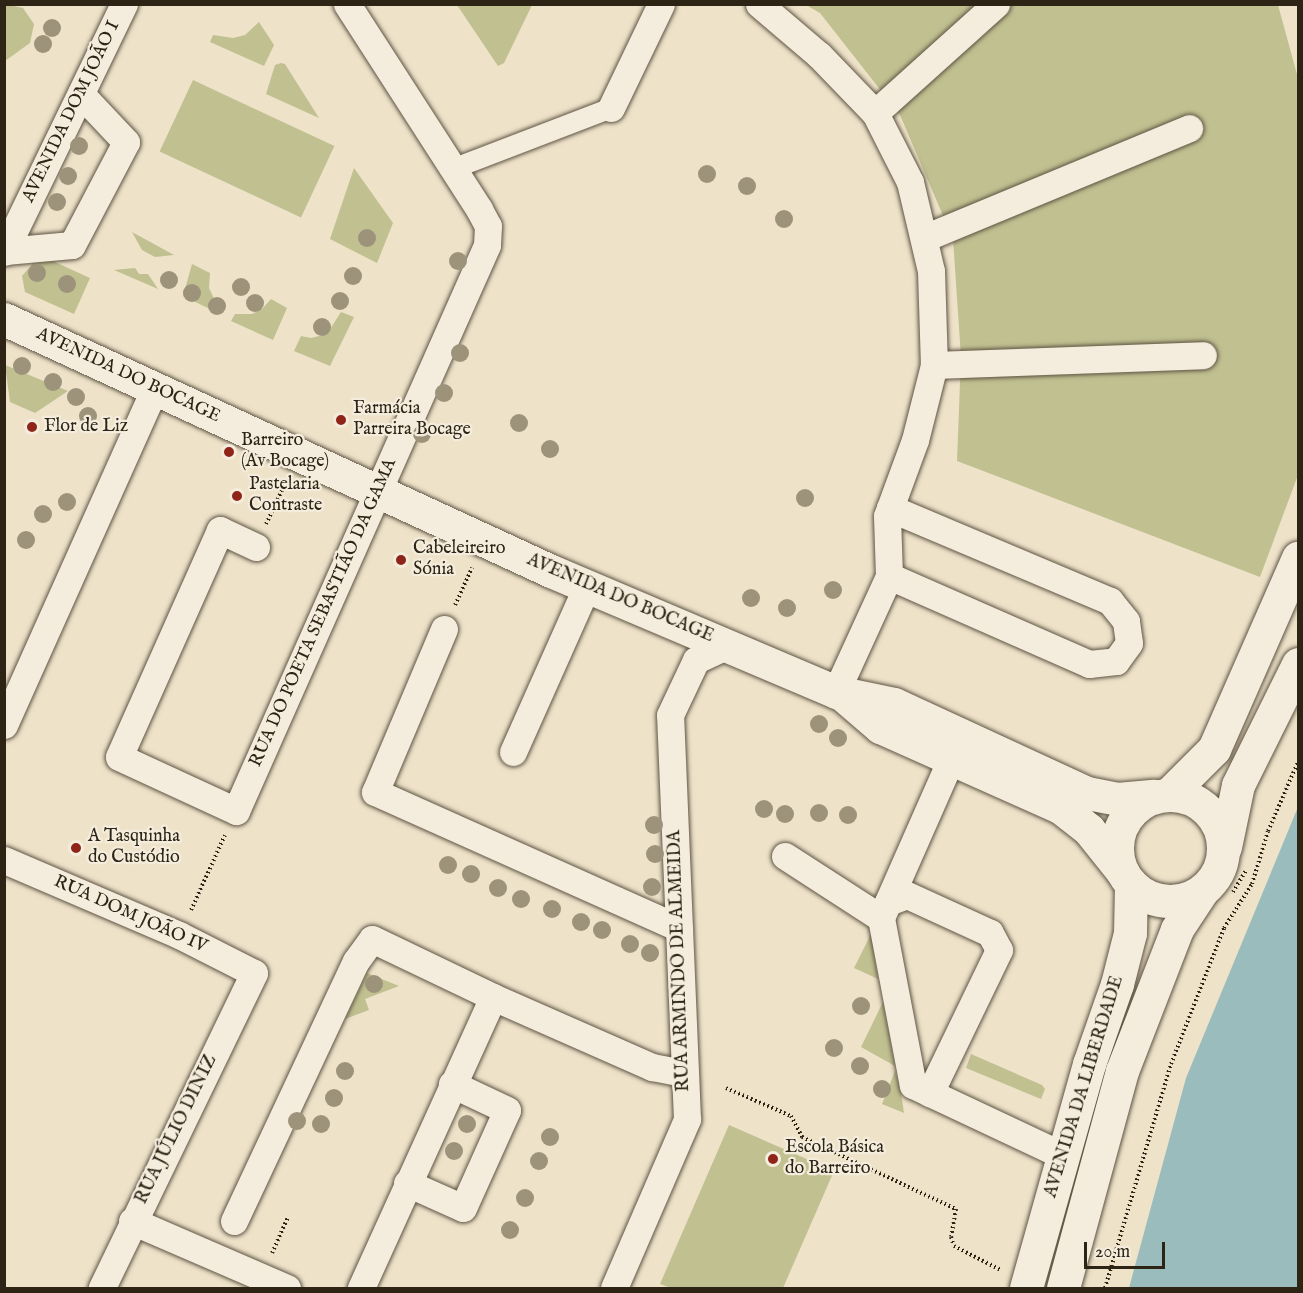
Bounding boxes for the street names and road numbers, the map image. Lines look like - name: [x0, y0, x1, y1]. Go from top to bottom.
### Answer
- street label: AVENIDA DOM JOÃO I: [19, 18, 125, 206]
- street label: AVENIDA DO BOCAGE: [32, 324, 224, 428]
- street label: RUA DO POETA SEBASTIÃO DA GAMA: [246, 455, 402, 771]
- street label: AVENIDA DO BOCAGE: [523, 550, 717, 648]
- street label: RUA ARMINDO DE ALMEIDA: [665, 830, 695, 1092]
- street label: RUA DOM JOÃO IV: [50, 871, 210, 959]
- street label: AVENIDA DA LIBERDADE: [1041, 973, 1129, 1201]
- street label: RUA JÚLIO DINIZ: [132, 1052, 222, 1208]

